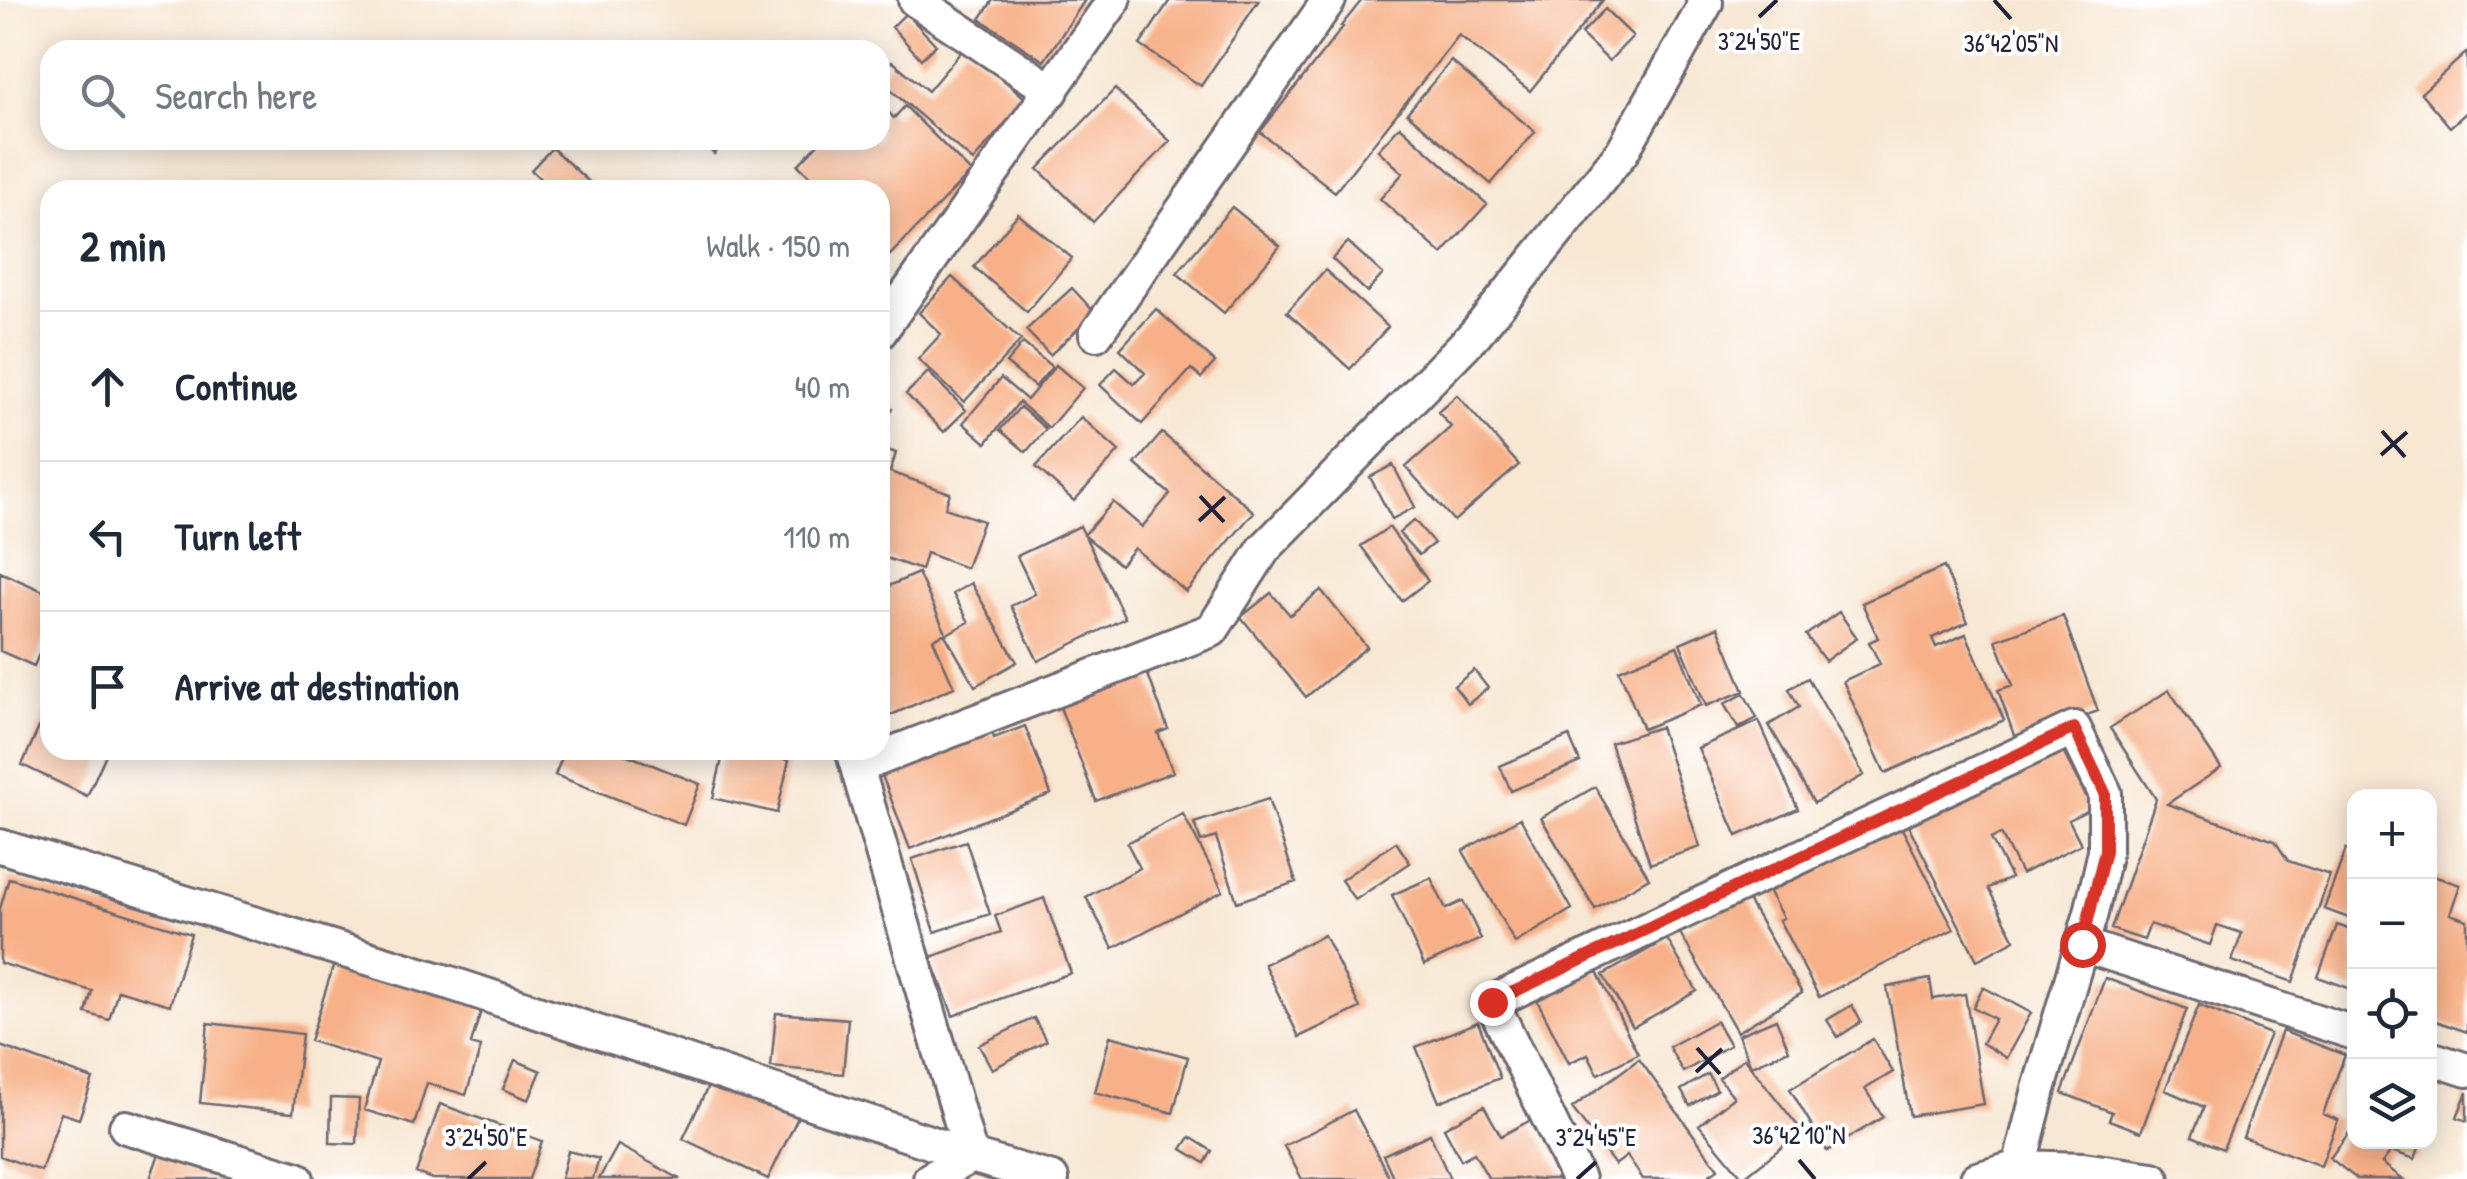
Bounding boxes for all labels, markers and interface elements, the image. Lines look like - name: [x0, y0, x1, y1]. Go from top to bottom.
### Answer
- text: 3°24'50"E: [1718, 24, 1800, 58]
- text: 36°42'05"N: [1964, 26, 2058, 60]
- search box: [40, 40, 890, 150]
- icon: search: [75, 68, 130, 123]
- text: Search here: [155, 69, 317, 121]
- text: 2 min: [80, 217, 166, 274]
- text: Walk · 150 m: [706, 224, 850, 267]
- icon: ahead: [80, 359, 135, 414]
- text: Continue: [175, 360, 297, 412]
- text: 40 m: [795, 365, 850, 408]
- icon: left: [80, 509, 135, 564]
- text: Turn left: [175, 510, 300, 562]
- text: 110 m: [783, 515, 850, 558]
- icon: arrive: [80, 659, 135, 714]
- text: Arrive at destination: [175, 660, 459, 712]
- map controls: [2347, 789, 2437, 1149]
- button: +: [2347, 789, 2437, 879]
- button: −: [2347, 879, 2437, 969]
- route start: [2060, 922, 2106, 968]
- button: locate: [2347, 969, 2437, 1059]
- route end: [1470, 980, 1516, 1026]
- button: layers: [2347, 1059, 2437, 1149]
- text: 36°42'10"N: [1752, 1118, 1846, 1152]
- text: 3°24'50"E: [445, 1120, 527, 1154]
- text: 3°24'45"E: [1556, 1120, 1636, 1154]

